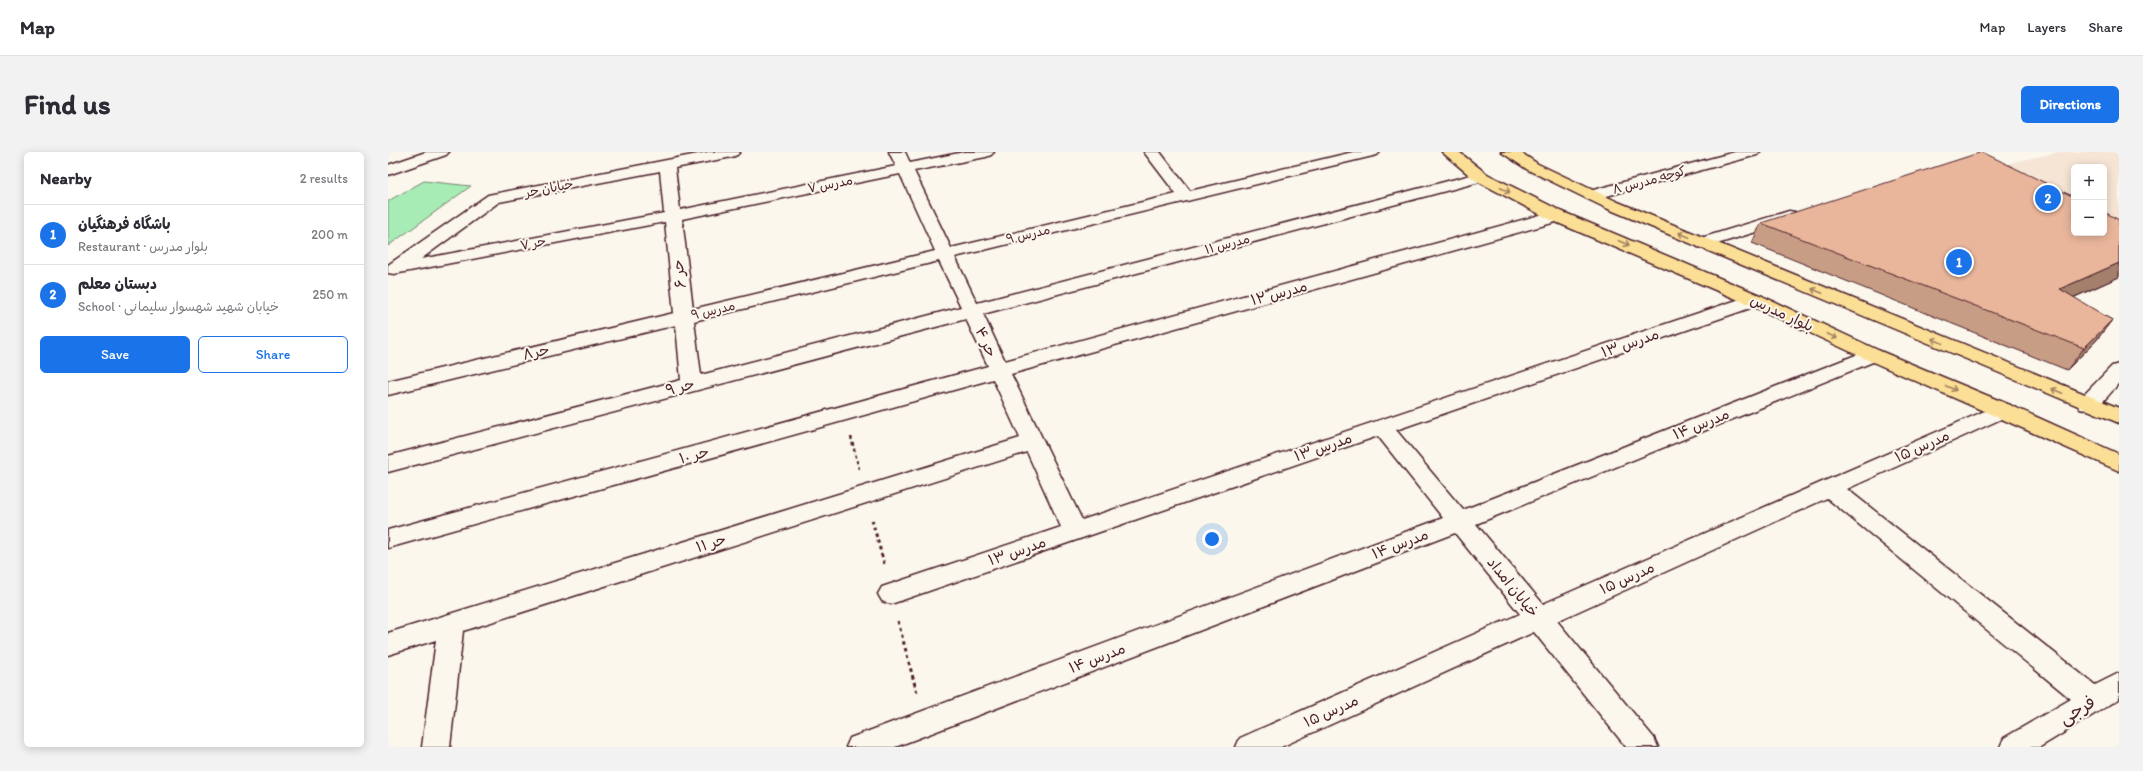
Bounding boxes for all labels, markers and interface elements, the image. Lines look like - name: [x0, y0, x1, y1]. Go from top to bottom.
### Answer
- text: Map: [20, 16, 55, 39]
- text: Map: [1980, 19, 2005, 36]
- text: Layers: [2027, 19, 2066, 36]
- text: Share: [2088, 19, 2123, 36]
- button: Directions: [2021, 86, 2119, 123]
- text: Find us: [24, 87, 111, 121]
- street label: کوچه مدرس ۸: [1611, 163, 1688, 198]
- map controls: [2071, 164, 2107, 236]
- button: +: [2071, 164, 2107, 200]
- text: Nearby: [40, 168, 92, 188]
- text: 2 results: [300, 171, 348, 186]
- street label: مدرس ۷: [806, 172, 854, 197]
- street label: خیابان حر: [522, 176, 575, 201]
- pin: 2: [2035, 183, 2061, 213]
- one-way arrow: [1499, 187, 1511, 194]
- button: −: [2071, 200, 2107, 236]
- text: باشگاه فرهنگیان: [78, 215, 171, 233]
- street label: مدرس ۹: [1004, 222, 1052, 247]
- text: 1: [50, 227, 56, 242]
- text: 200 m: [311, 227, 348, 242]
- street label: مدرس ۱۱: [1203, 231, 1251, 258]
- one-way arrow: [1679, 231, 1691, 238]
- street label: حر ۷: [519, 233, 547, 253]
- text: Restaurant · بلوار مدرس: [78, 239, 208, 254]
- one-way arrow: [1617, 240, 1629, 248]
- pin: 1: [1946, 247, 1972, 277]
- street label: حر ۶: [668, 259, 690, 289]
- text: دبستان معلم: [78, 275, 157, 293]
- street label: مدرس ۱۲: [1249, 277, 1309, 309]
- one-way arrow: [1812, 286, 1824, 294]
- text: 2: [50, 287, 56, 302]
- text: 250 m: [312, 287, 348, 302]
- street label: بلوار مدرس: [1748, 291, 1816, 335]
- street label: مدرس ۹: [689, 298, 737, 323]
- text: School · خیابان شهید شهسوار سلیمانی: [78, 299, 279, 314]
- street label: حر ۴: [971, 324, 1001, 360]
- street label: مدرس ۱۳: [1599, 325, 1661, 361]
- one-way arrow: [1826, 333, 1838, 340]
- button: Save: [40, 336, 190, 373]
- button: Share: [198, 336, 348, 373]
- one-way arrow: [1932, 336, 1944, 344]
- street label: حر۸: [521, 340, 551, 364]
- street label: حر ۹: [664, 375, 696, 399]
- one-way arrow: [1945, 384, 1957, 392]
- one-way arrow: [2051, 387, 2063, 394]
- street label: مدرس ۱۴: [1670, 405, 1732, 443]
- street label: مدرس ۱۵: [1892, 426, 1952, 466]
- street label: مدرس ۱۳: [1292, 429, 1354, 465]
- street label: حر ۱۰: [677, 442, 711, 468]
- street label: مدرس ۱۴: [1369, 525, 1431, 563]
- your location: [1202, 529, 1222, 549]
- street label: حر ۱۱: [694, 530, 728, 556]
- street label: مدرس ۱۳: [986, 533, 1048, 569]
- street label: خیابان امداد: [1483, 554, 1543, 620]
- street label: مدرس ۱۵: [1597, 558, 1657, 598]
- street label: مدرس ۱۴: [1066, 639, 1128, 677]
- street label: مدرس ۱۵: [1301, 691, 1361, 731]
- street label: فرجی: [2055, 691, 2099, 729]

